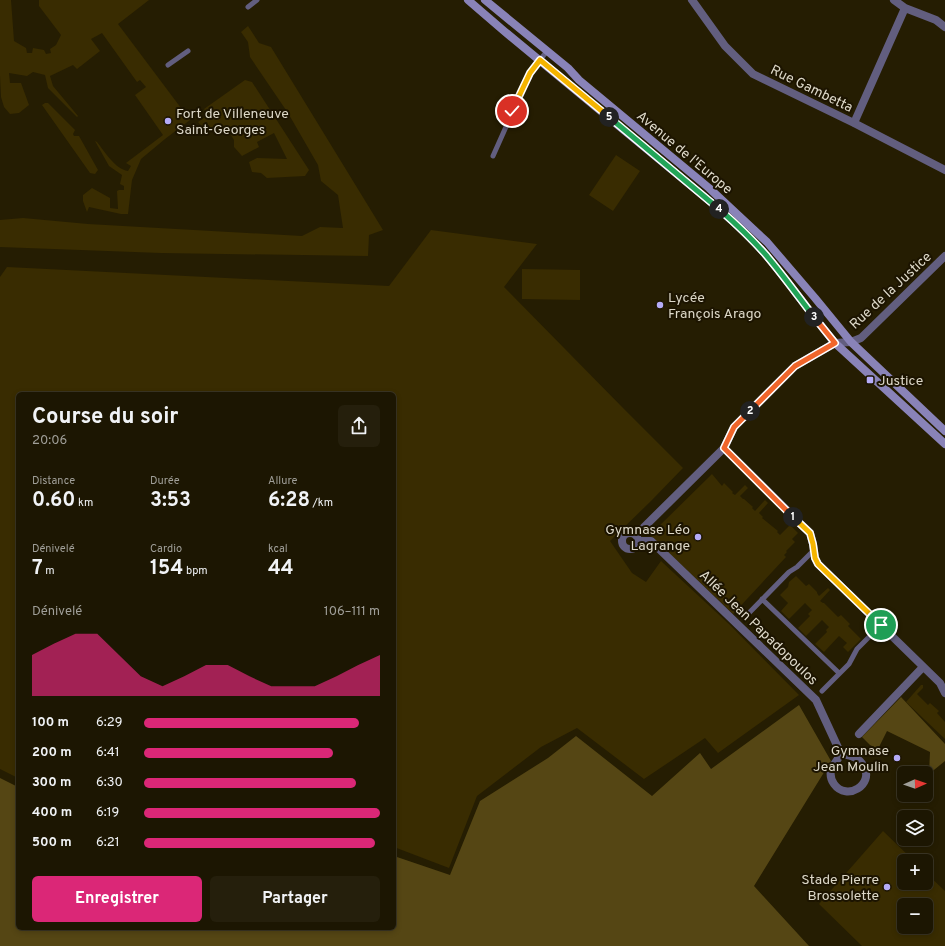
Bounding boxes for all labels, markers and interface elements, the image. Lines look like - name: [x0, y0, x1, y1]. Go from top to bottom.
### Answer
- street label: Rue Gambetta: [767, 62, 855, 117]
- pin: [495, 94, 529, 128]
- icon: check: [501, 100, 523, 122]
- place label: Fort de Villeneuve Saint-Georges: [176, 106, 289, 139]
- pin: 5: [599, 107, 619, 127]
- street label: Avenue de l'Europe: [632, 108, 736, 198]
- text: 5: [606, 110, 612, 124]
- marker: Fort de Villeneuve Saint-Georges: [163, 116, 173, 126]
- pin: 4: [709, 199, 729, 219]
- text: 4: [715, 202, 723, 216]
- street label: Rue de la Justice: [846, 249, 936, 333]
- place label: Lycée François Arago: [668, 290, 761, 323]
- marker: Lycée François Arago: [655, 300, 665, 310]
- pin: 3: [804, 307, 824, 327]
- text: 3: [811, 310, 817, 324]
- place label: Justice: [878, 373, 923, 390]
- marker: Justice: [865, 375, 875, 385]
- pin: 2: [740, 401, 760, 421]
- text: Course du soir: [32, 404, 179, 431]
- text: 2: [747, 404, 753, 418]
- button: share: [338, 405, 380, 447]
- text: 20:06: [32, 433, 67, 449]
- text: Distance: [32, 474, 75, 488]
- text: Durée: [150, 474, 180, 488]
- text: Allure: [268, 474, 297, 488]
- text: 0.60: [32, 488, 75, 514]
- text: 3:53: [150, 488, 191, 514]
- text: 6:28: [268, 488, 310, 514]
- text: km: [75, 496, 93, 510]
- text: /km: [310, 496, 333, 510]
- pin: 1: [783, 507, 803, 527]
- text: 1: [791, 510, 795, 524]
- place label: Gymnase Léo Lagrange: [605, 522, 690, 555]
- marker: Gymnase Léo Lagrange: [693, 532, 703, 542]
- text: Dénivelé: [32, 542, 75, 556]
- text: Cardio: [150, 542, 182, 556]
- text: kcal: [268, 542, 288, 556]
- text: 7: [32, 556, 43, 582]
- text: 154: [150, 556, 183, 582]
- text: 44: [268, 556, 294, 582]
- text: m: [43, 564, 55, 578]
- text: bpm: [183, 564, 208, 578]
- street label: Allée Jean Papadopoulos: [695, 567, 821, 689]
- text: Dénivelé: [32, 604, 82, 620]
- text: 106–111 m: [324, 604, 380, 620]
- pin: [864, 608, 898, 642]
- icon: arrive: [870, 614, 892, 636]
- text: 100 m: [32, 715, 69, 731]
- text: 6:29: [96, 715, 122, 731]
- place label: Gymnase Jean Moulin: [813, 743, 889, 776]
- text: 200 m: [32, 745, 72, 761]
- text: 6:41: [96, 745, 120, 761]
- marker: Gymnase Jean Moulin: [892, 753, 902, 763]
- north arrow: [897, 766, 933, 802]
- map controls: [897, 766, 933, 934]
- text: 300 m: [32, 775, 71, 791]
- text: 6:30: [96, 775, 123, 791]
- text: 400 m: [32, 805, 72, 821]
- text: 6:19: [96, 805, 119, 821]
- button: layers: [897, 810, 933, 846]
- text: 500 m: [32, 835, 72, 851]
- text: 6:21: [96, 835, 120, 851]
- button: +: [897, 854, 933, 890]
- place label: Stade Pierre Brossolette: [801, 872, 879, 905]
- button: Enregistrer: [32, 876, 202, 922]
- button: Partager: [210, 876, 380, 922]
- marker: Stade Pierre Brossolette: [882, 882, 892, 892]
- button: −: [897, 898, 933, 934]

